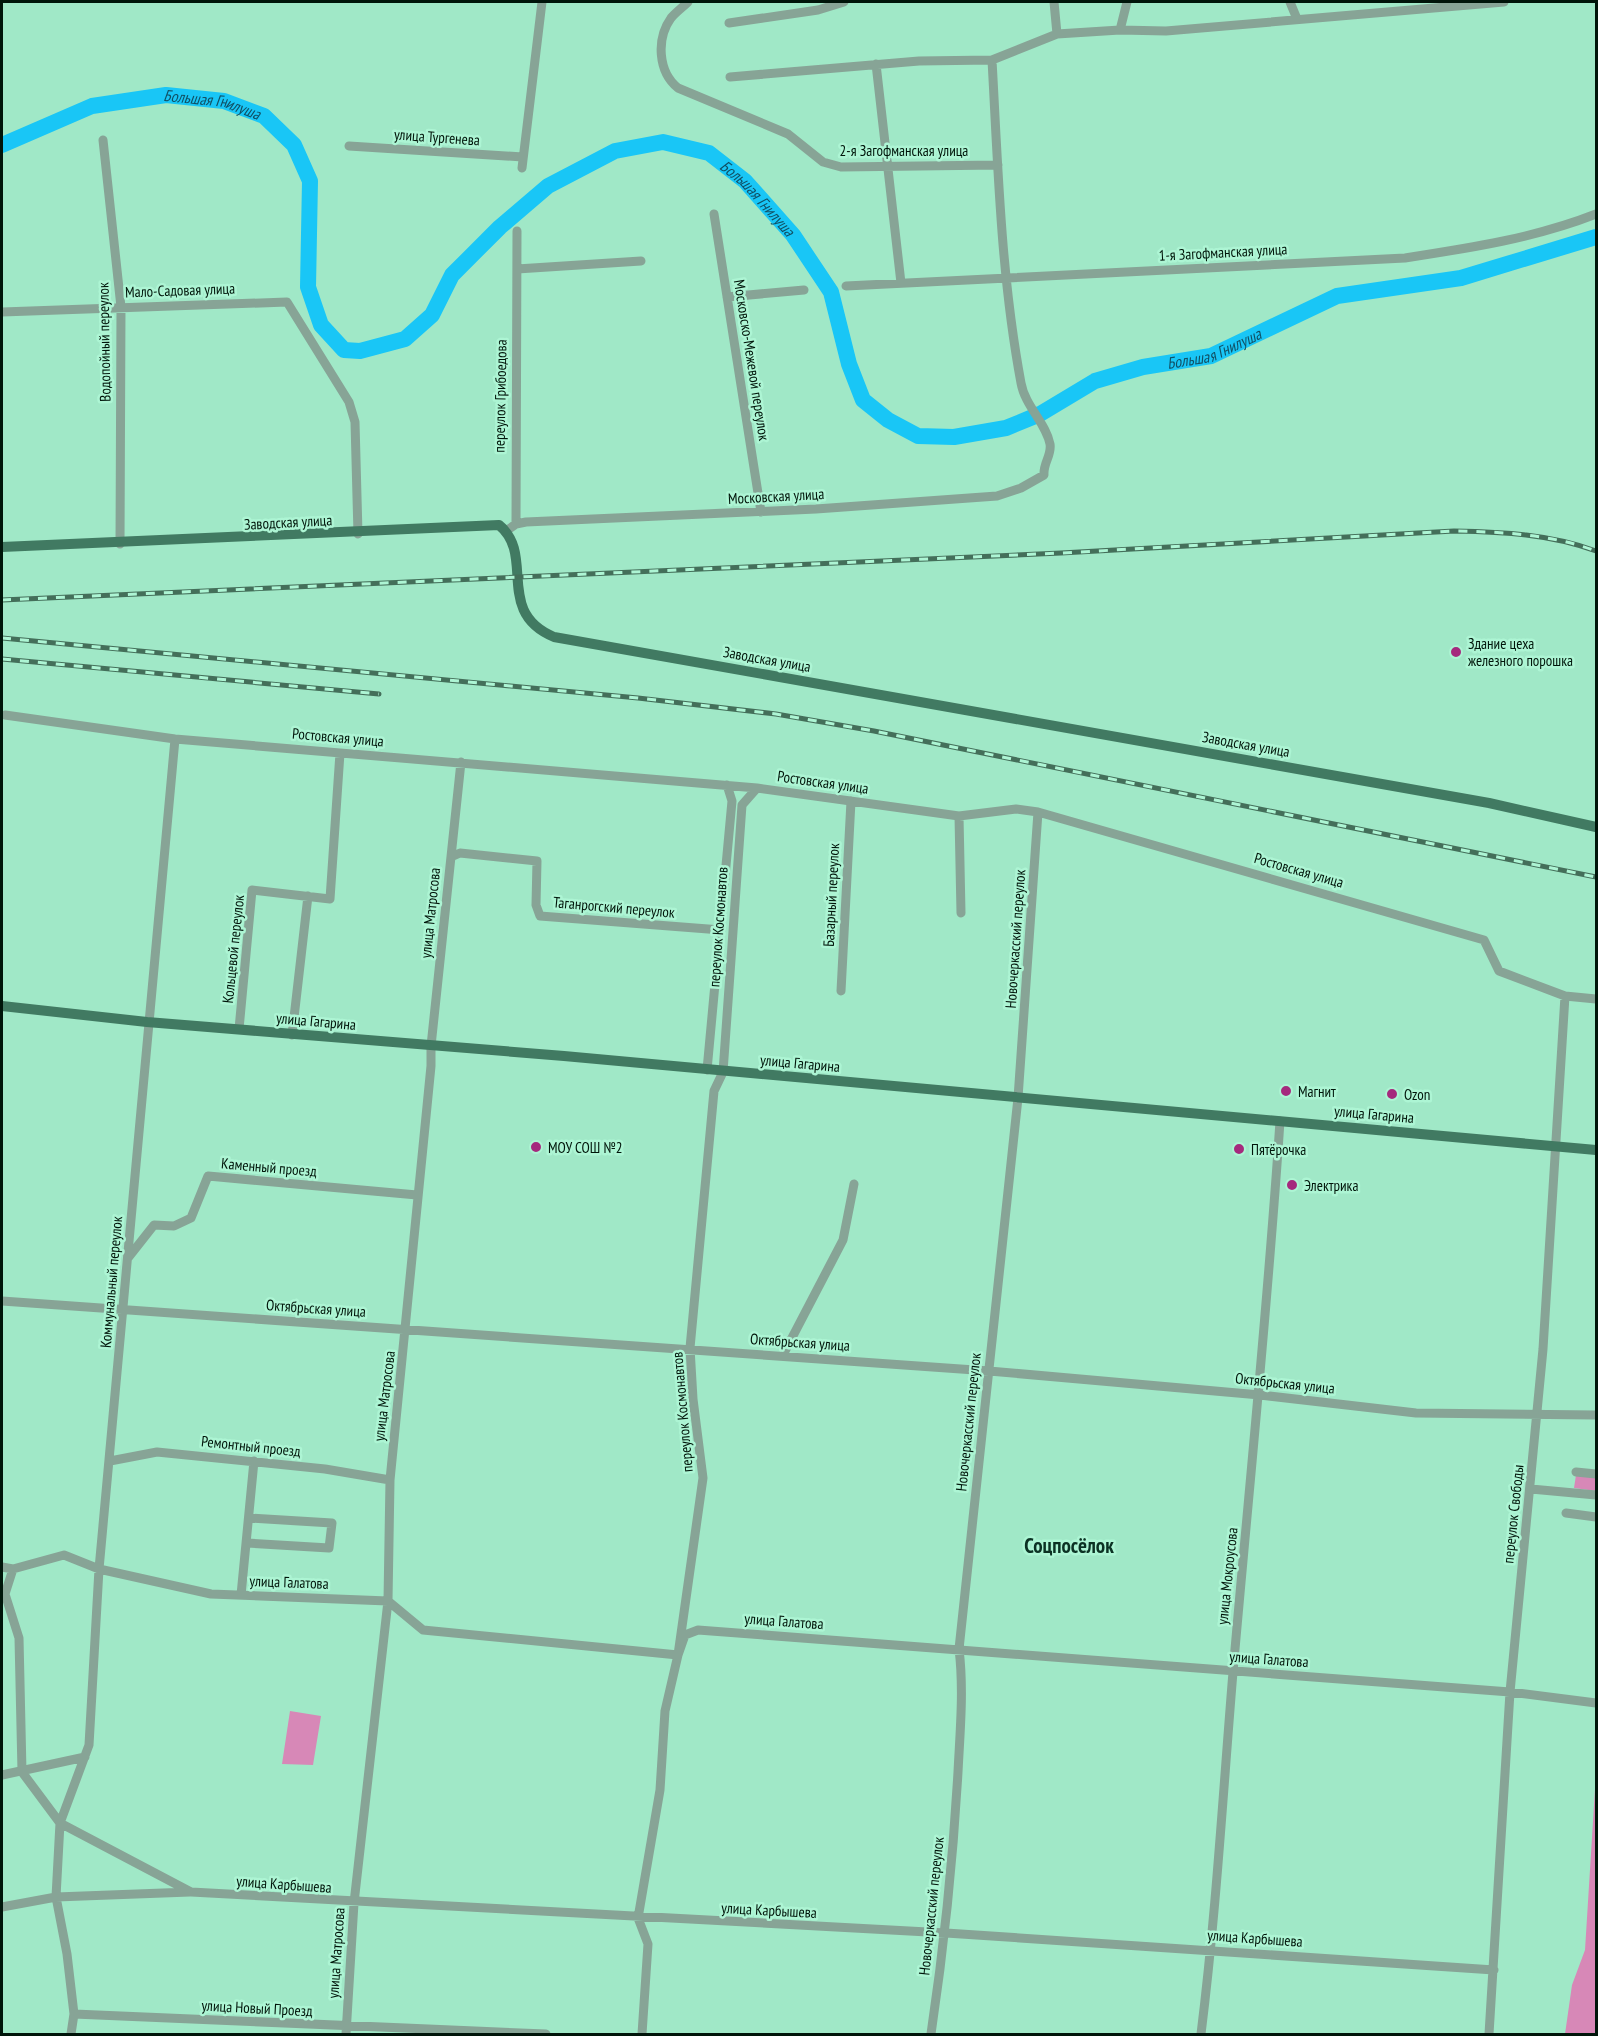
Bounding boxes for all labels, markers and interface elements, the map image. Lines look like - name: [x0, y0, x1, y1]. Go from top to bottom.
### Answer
- water label: Большая Гнилуша: [163, 85, 265, 124]
- street label: улица Тургенева: [393, 125, 481, 149]
- street label: 2-я Загофманская улица: [840, 141, 968, 160]
- water label: Большая Гнилуша: [716, 156, 800, 241]
- street label: 1-я Загофманская улица: [1158, 239, 1288, 265]
- street label: Московско-Межевой переулок: [730, 278, 774, 442]
- street label: Мало-Садовая улица: [125, 279, 235, 301]
- street label: Водопойный переулок: [93, 282, 115, 402]
- water label: Большая Гнилуша: [1165, 323, 1266, 373]
- street label: переулок Грибоедова: [490, 339, 510, 453]
- street label: Московская улица: [727, 484, 825, 508]
- street label: Заводская улица: [243, 510, 333, 534]
- place label: Здание цеха железного порошка: [1468, 634, 1573, 670]
- street label: Заводская улица: [722, 642, 812, 676]
- marker: Здание цеха железного порошка: [1449, 645, 1463, 659]
- street label: Ростовская улица: [291, 724, 385, 750]
- street label: Заводская улица: [1201, 727, 1291, 761]
- street label: Ростовская улица: [776, 766, 870, 798]
- street label: Базарный переулок: [819, 842, 843, 947]
- street label: Ростовская улица: [1252, 848, 1346, 892]
- street label: переулок Космонавтов: [704, 866, 732, 988]
- street label: улица Матросова: [416, 867, 444, 959]
- street label: Новочеркасский переулок: [1001, 869, 1029, 1009]
- street label: Таганрогский переулок: [552, 892, 676, 922]
- street label: Кольцевой переулок: [218, 894, 248, 1004]
- street label: улица Гагарина: [275, 1008, 357, 1034]
- street label: улица Гагарина: [759, 1050, 841, 1076]
- place label: Магнит: [1298, 1082, 1336, 1101]
- marker: Магнит: [1279, 1084, 1293, 1098]
- place label: Ozon: [1404, 1085, 1430, 1104]
- marker: Ozon: [1385, 1087, 1399, 1101]
- street label: улица Гагарина: [1333, 1101, 1415, 1127]
- place label: МОУ СОШ №2: [548, 1138, 623, 1157]
- marker: МОУ СОШ №2: [529, 1140, 543, 1154]
- place label: Пятёрочка: [1251, 1140, 1306, 1159]
- marker: Пятёрочка: [1232, 1142, 1246, 1156]
- street label: Каменный проезд: [220, 1153, 318, 1181]
- place label: Электрика: [1304, 1176, 1358, 1195]
- marker: Электрика: [1285, 1178, 1299, 1192]
- street label: Коммунальный переулок: [96, 1215, 126, 1349]
- street label: Октябрьская улица: [265, 1295, 367, 1321]
- street label: Октябрьская улица: [749, 1329, 851, 1355]
- street label: улица Матросова: [369, 1350, 399, 1442]
- street label: переулок Космонавтов: [667, 1351, 697, 1473]
- street label: Новочеркасский переулок: [951, 1352, 985, 1492]
- street label: Октябрьская улица: [1234, 1368, 1336, 1398]
- street label: Ремонтный проезд: [200, 1431, 302, 1461]
- street label: переулок Свободы: [1498, 1464, 1528, 1564]
- street label: улица Мокроусова: [1212, 1526, 1242, 1626]
- district label: Соцпосёлок: [1024, 1532, 1114, 1559]
- street label: улица Галатова: [249, 1571, 329, 1593]
- street label: улица Галатова: [744, 1609, 824, 1633]
- street label: улица Галатова: [1229, 1647, 1309, 1671]
- street label: Новочеркасский переулок: [914, 1836, 948, 1976]
- street label: улица Карбышева: [236, 1871, 332, 1897]
- street label: улица Карбышева: [721, 1898, 817, 1922]
- street label: улица Матросова: [323, 1907, 349, 1999]
- street label: улица Карбышева: [1207, 1925, 1303, 1951]
- street label: улица Новый Проезд: [201, 1996, 313, 2020]

